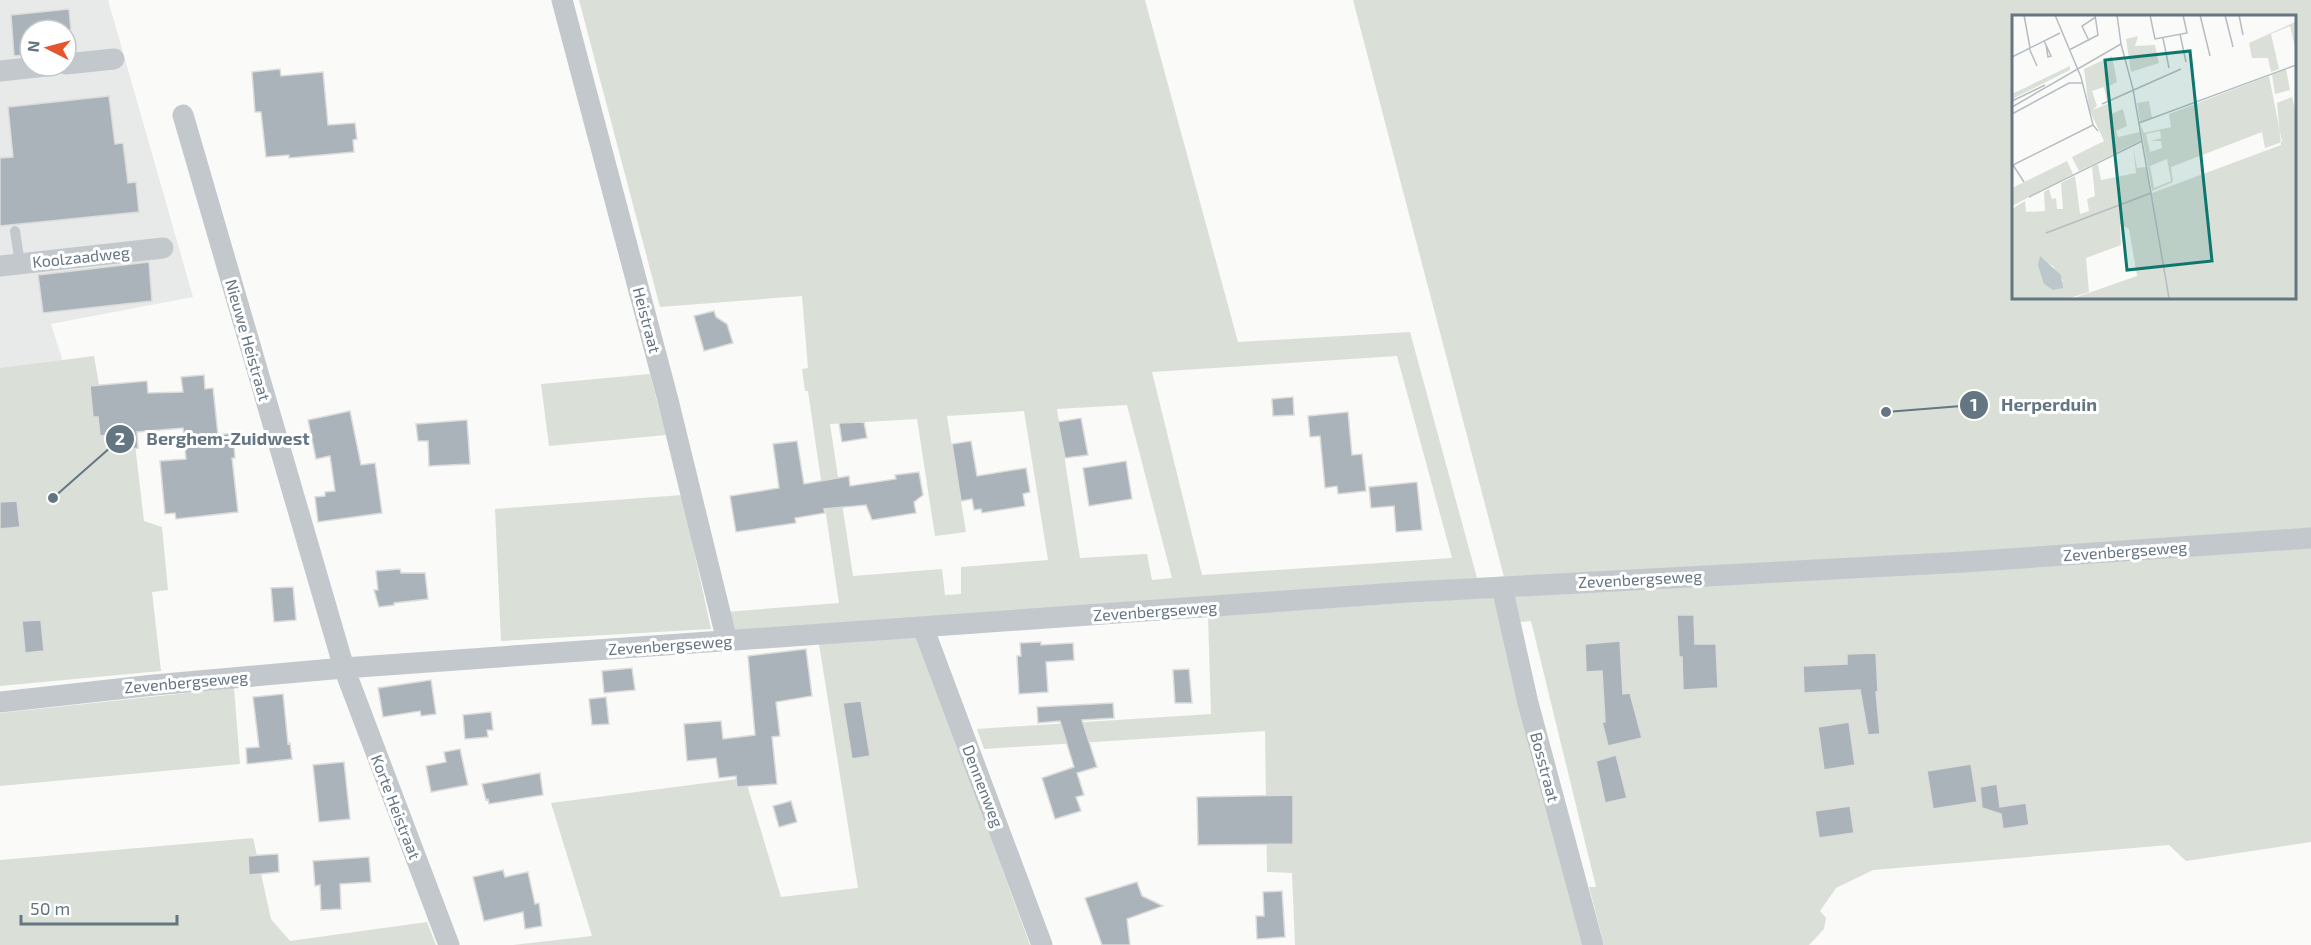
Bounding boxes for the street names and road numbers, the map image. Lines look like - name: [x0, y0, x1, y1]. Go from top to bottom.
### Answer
- street label: Koolzaadweg: [31, 242, 131, 271]
- street label: Nieuwe Heistraat: [222, 277, 275, 403]
- street label: Heistraat: [630, 285, 665, 355]
- street label: Zevenbergseweg: [2062, 537, 2188, 564]
- street label: Zevenbergseweg: [1577, 566, 1703, 591]
- street label: Zevenbergseweg: [1092, 597, 1218, 624]
- street label: Zevenbergseweg: [607, 631, 733, 658]
- street label: Zevenbergseweg: [123, 667, 249, 696]
- street label: Bosstraat: [1527, 730, 1564, 804]
- street label: Dennenweg: [959, 742, 1008, 830]
- street label: Korte Heistraat: [368, 752, 425, 862]

